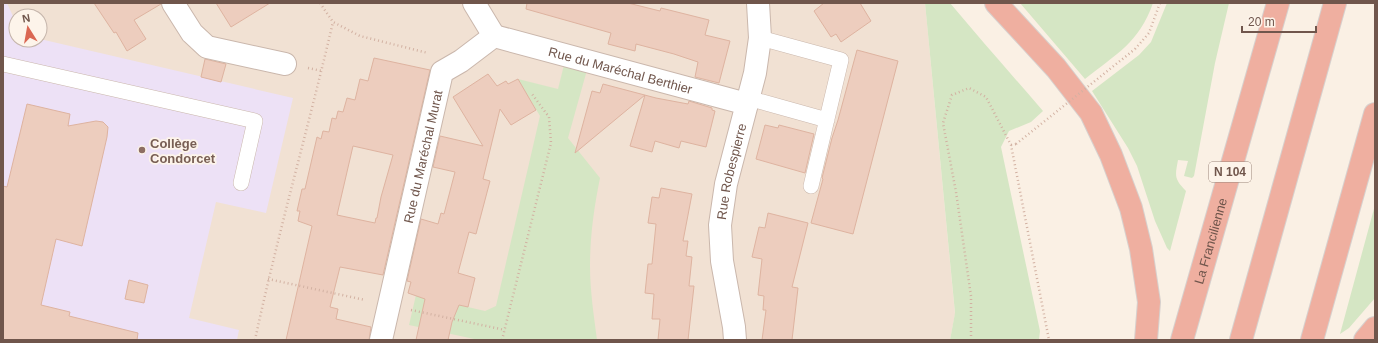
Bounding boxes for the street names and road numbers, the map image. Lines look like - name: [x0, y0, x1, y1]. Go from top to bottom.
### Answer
- street label: Rue du Maréchal Berthier: [547, 44, 695, 97]
- street label: Rue du Maréchal Murat: [401, 88, 446, 225]
- street label: Rue Robespierre: [714, 122, 750, 221]
- road number: N 104: [1209, 162, 1251, 182]
- street label: La Francilienne: [1191, 196, 1230, 286]

